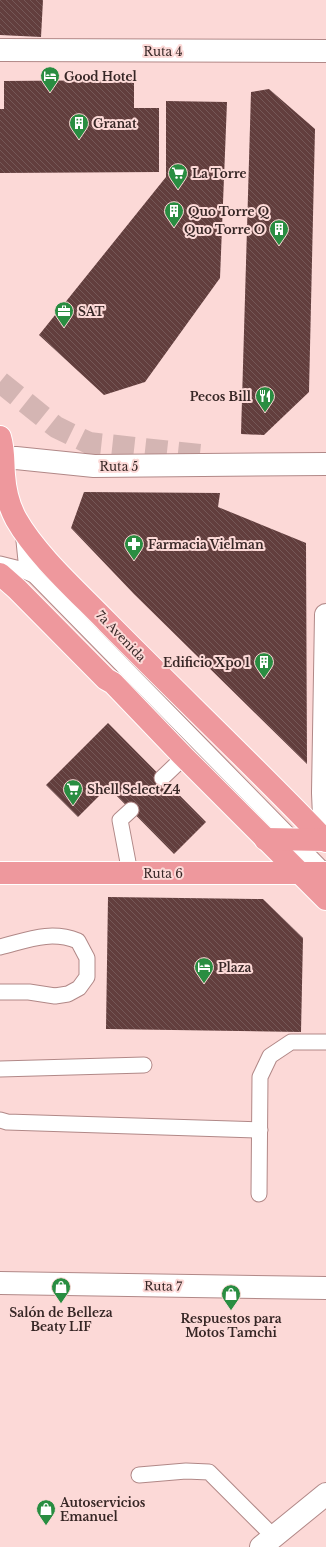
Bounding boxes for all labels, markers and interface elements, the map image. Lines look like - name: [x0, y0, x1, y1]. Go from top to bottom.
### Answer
- street label: Ruta 4: [143, 44, 183, 59]
- hotel icon: Good Hotel: [39, 65, 61, 93]
- place label: Good Hotel: [64, 69, 137, 84]
- building icon: Granat: [68, 112, 90, 140]
- place label: Granat: [93, 116, 137, 131]
- supermarket icon: La Torre: [167, 162, 189, 190]
- place label: La Torre: [192, 166, 247, 181]
- building icon: Quo Torre Q: [163, 200, 185, 228]
- place label: Quo Torre Q: [188, 204, 270, 219]
- building icon: Quo Torre O: [268, 218, 290, 246]
- place label: Quo Torre O: [184, 222, 265, 237]
- office icon: SAT: [53, 300, 75, 328]
- place label: SAT: [78, 304, 105, 319]
- restaurant icon: Pecos Bill: [254, 385, 276, 413]
- place label: Pecos Bill: [190, 389, 252, 404]
- street label: Ruta 5: [100, 459, 139, 474]
- pharmacy icon: Farmacia Vielman: [123, 533, 145, 561]
- place label: Farmacia Vielman: [148, 537, 264, 552]
- street label: 7a Avenida: [93, 607, 149, 665]
- building icon: Edificio Xpo 1: [253, 651, 275, 679]
- place label: Edificio Xpo 1: [163, 655, 250, 670]
- supermarket icon: Shell Select Z4: [62, 778, 84, 806]
- place label: Shell Select Z4: [87, 782, 181, 797]
- street label: Ruta 6: [143, 866, 183, 881]
- hotel icon: Plaza: [193, 956, 215, 984]
- place label: Plaza: [218, 960, 252, 975]
- shop icon: Salón de Belleza Beaty LIF: [50, 1276, 72, 1304]
- street label: Ruta 7: [144, 1278, 183, 1294]
- shop icon: Respuestos para Motos Tamchi: [220, 1283, 242, 1311]
- place label: Salón de Belleza Beaty LIF: [9, 1305, 113, 1334]
- place label: Respuestos para Motos Tamchi: [180, 1311, 282, 1340]
- place label: Autoservicios Emanuel: [59, 1495, 146, 1524]
- shop icon: Autoservicios Emanuel: [35, 1498, 57, 1526]

